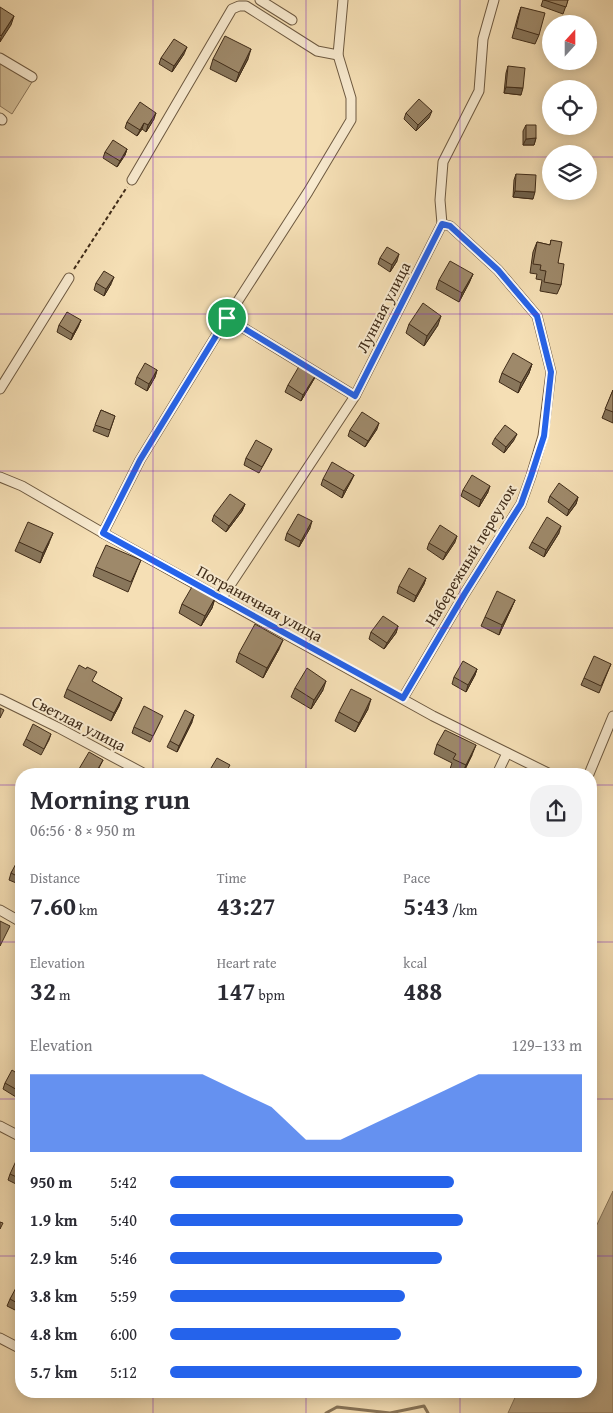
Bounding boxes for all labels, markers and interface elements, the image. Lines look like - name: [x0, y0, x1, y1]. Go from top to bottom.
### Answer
- north arrow: [542, 15, 598, 70]
- map controls: [542, 15, 597, 200]
- button: locate: [542, 80, 597, 135]
- button: layers: [542, 145, 597, 200]
- street label: Лунная улица: [350, 257, 416, 357]
- pin: [206, 297, 248, 339]
- icon: arrive: [213, 304, 241, 332]
- street label: Набережный переулок: [418, 479, 522, 630]
- street label: Пограничная улица: [193, 558, 328, 648]
- street label: Светлая улица: [28, 689, 131, 757]
- text: Morning run: [30, 778, 190, 819]
- button: share: [530, 785, 582, 837]
- text: 06:56 · 8 × 950 m: [30, 818, 135, 842]
- text: Distance: [30, 868, 80, 888]
- text: Time: [217, 868, 246, 888]
- text: Pace: [403, 868, 430, 888]
- text: 7.60: [30, 888, 76, 924]
- text: 43:27: [217, 888, 276, 924]
- text: 5:43: [403, 888, 449, 924]
- text: km: [76, 900, 98, 920]
- text: /km: [449, 900, 478, 920]
- text: Elevation: [30, 953, 85, 973]
- text: Heart rate: [217, 953, 277, 973]
- text: kcal: [403, 953, 427, 973]
- text: 32: [30, 973, 56, 1009]
- text: 147: [217, 973, 256, 1009]
- text: 488: [403, 973, 442, 1009]
- text: m: [56, 985, 70, 1005]
- text: bpm: [256, 985, 285, 1005]
- text: Elevation: [30, 1033, 93, 1057]
- text: 129–133 m: [512, 1033, 582, 1057]
- text: 950 m: [30, 1170, 72, 1194]
- text: 5:42: [110, 1170, 137, 1194]
- text: 1.9 km: [30, 1208, 77, 1232]
- text: 5:40: [110, 1208, 137, 1232]
- text: 2.9 km: [30, 1246, 77, 1270]
- text: 5:46: [110, 1246, 137, 1270]
- text: 3.8 km: [30, 1284, 77, 1308]
- text: 5:59: [110, 1284, 137, 1308]
- text: 4.8 km: [30, 1322, 77, 1346]
- text: 6:00: [110, 1322, 137, 1346]
- text: 5.7 km: [30, 1360, 77, 1384]
- text: 5:12: [110, 1360, 137, 1384]

